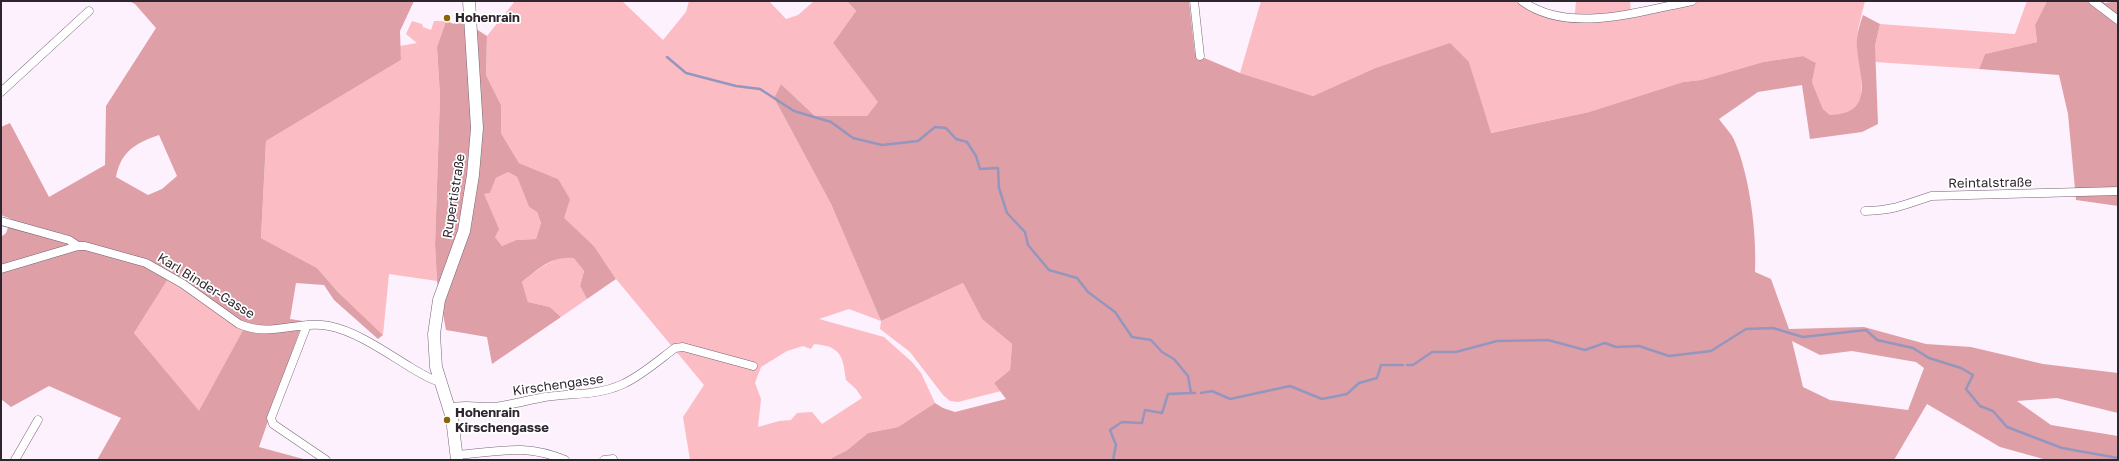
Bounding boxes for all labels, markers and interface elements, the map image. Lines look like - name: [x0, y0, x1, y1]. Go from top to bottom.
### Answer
- place label: Hohenrain: [455, 10, 520, 26]
- marker: Hohenrain: [442, 13, 452, 23]
- street label: Rupertistraße: [440, 153, 468, 239]
- street label: Reintalstraße: [1948, 174, 2032, 192]
- street label: Karl Binder-Gasse: [155, 250, 257, 322]
- street label: Kirschengasse: [512, 371, 604, 399]
- place label: Hohenrain Kirschengasse: [455, 405, 549, 436]
- marker: Hohenrain Kirschengasse: [442, 415, 452, 425]

